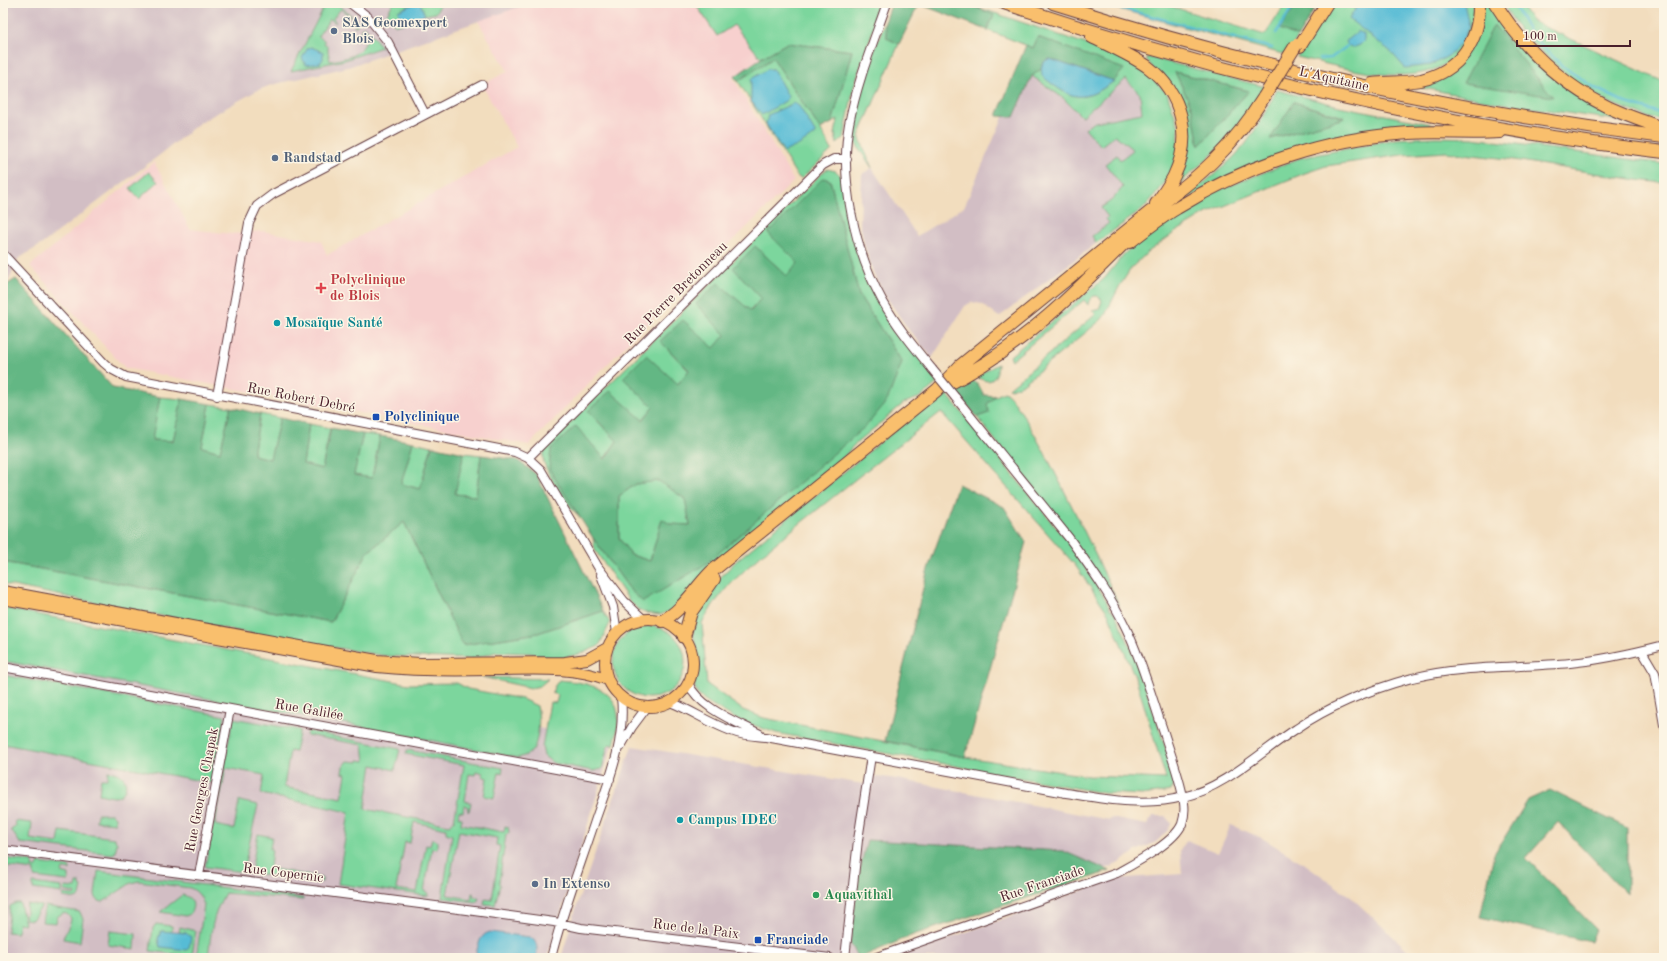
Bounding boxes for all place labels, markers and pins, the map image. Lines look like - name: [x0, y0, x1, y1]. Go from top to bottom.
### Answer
- place label: SAS Geomexpert Blois: [342, 16, 447, 46]
- marker: SAS Geomexpert Blois: [329, 26, 339, 36]
- place label: Randstad: [283, 151, 342, 165]
- marker: Randstad: [270, 153, 280, 163]
- place label: Polyclinique de Blois: [330, 273, 406, 303]
- marker: Polyclinique de Blois: [315, 282, 327, 294]
- place label: Mosaïque Santé: [285, 316, 383, 330]
- marker: Mosaïque Santé: [272, 318, 282, 328]
- place label: Polyclinique: [384, 410, 460, 424]
- marker: Polyclinique: [371, 412, 381, 422]
- place label: Campus IDEC: [688, 813, 777, 827]
- marker: Campus IDEC: [675, 815, 685, 825]
- place label: In Extenso: [543, 877, 610, 891]
- marker: In Extenso: [530, 879, 540, 889]
- place label: Aquavithal: [824, 888, 892, 902]
- marker: Aquavithal: [811, 890, 821, 900]
- place label: Franciade: [766, 933, 828, 947]
- marker: Franciade: [753, 935, 763, 945]

